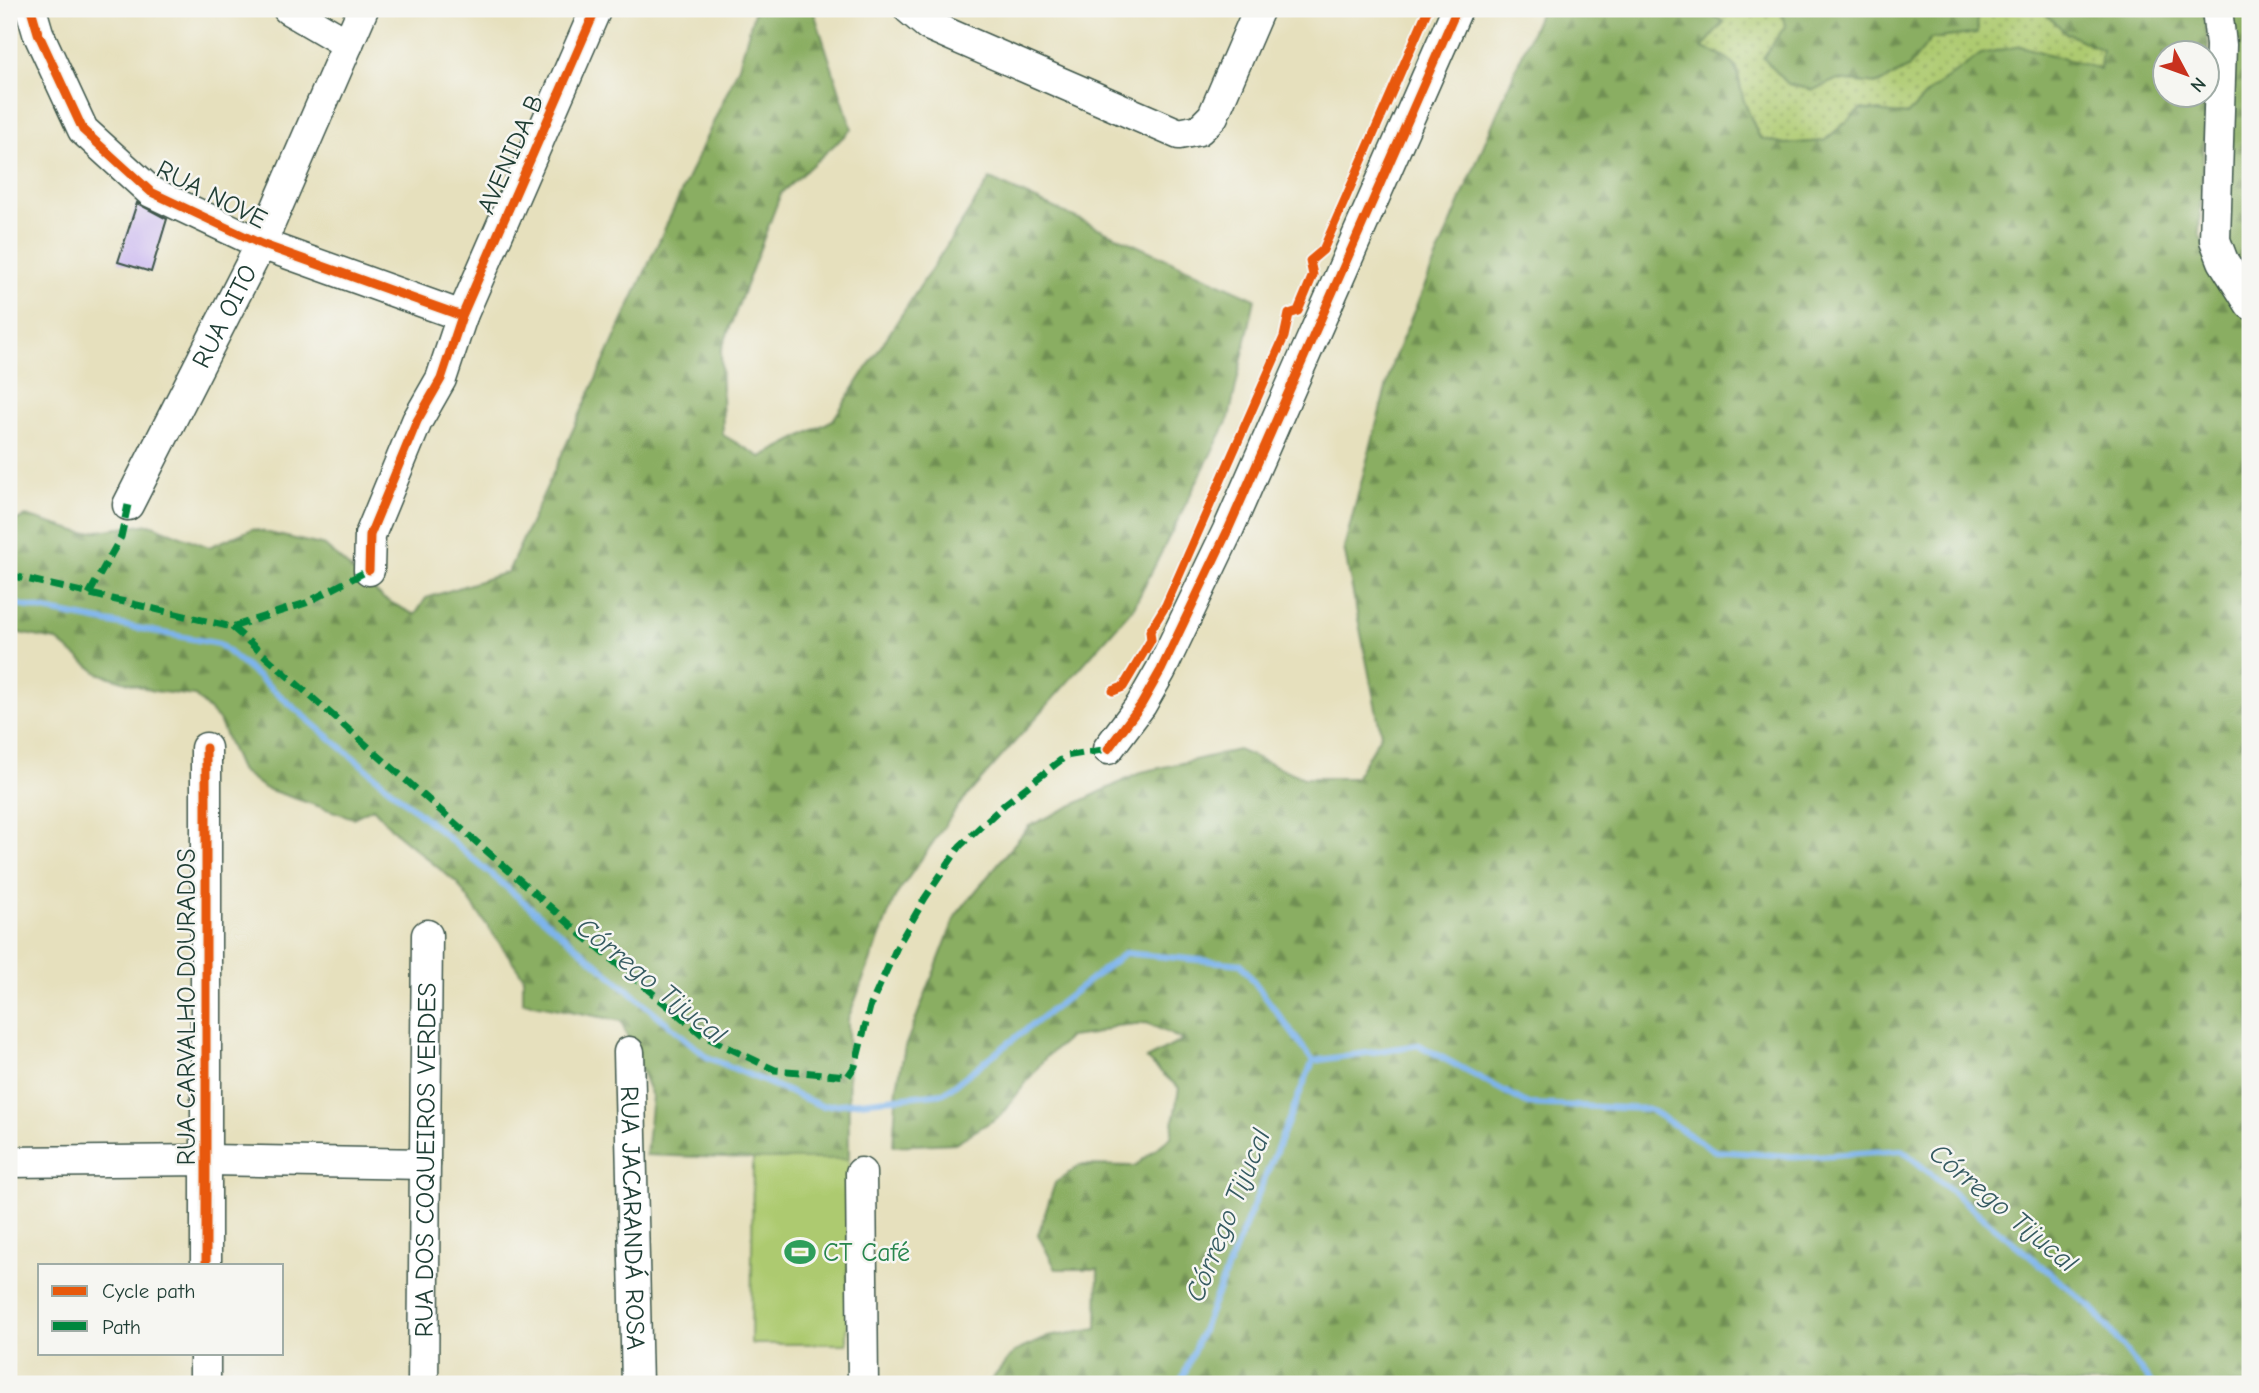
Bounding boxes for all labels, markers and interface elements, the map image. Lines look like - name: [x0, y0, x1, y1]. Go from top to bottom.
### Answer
- north arrow: [2150, 38, 2220, 108]
- text: N: [2186, 73, 2210, 96]
- street label: AVENIDA B: [471, 90, 550, 219]
- street label: RUA NOVE: [151, 154, 272, 235]
- street label: RUA OITO: [186, 260, 264, 373]
- street label: RUA CARVALHO DOURADOS: [172, 848, 202, 1166]
- water label: Córrego Tijucal: [570, 911, 733, 1051]
- street label: RUA DOS COQUEIROS VERDES: [409, 983, 443, 1338]
- street label: RUA JACARANDÁ ROSA: [614, 1085, 650, 1351]
- water label: Córrego Tijucal: [1179, 1124, 1277, 1306]
- water label: Córrego Tijucal: [1923, 1137, 2084, 1279]
- sports icon: CT Café: [783, 1235, 817, 1269]
- place label: CT Café: [823, 1238, 910, 1268]
- legend: [38, 1264, 284, 1354]
- text: Cycle path: [102, 1279, 195, 1303]
- text: Path: [102, 1315, 141, 1339]

